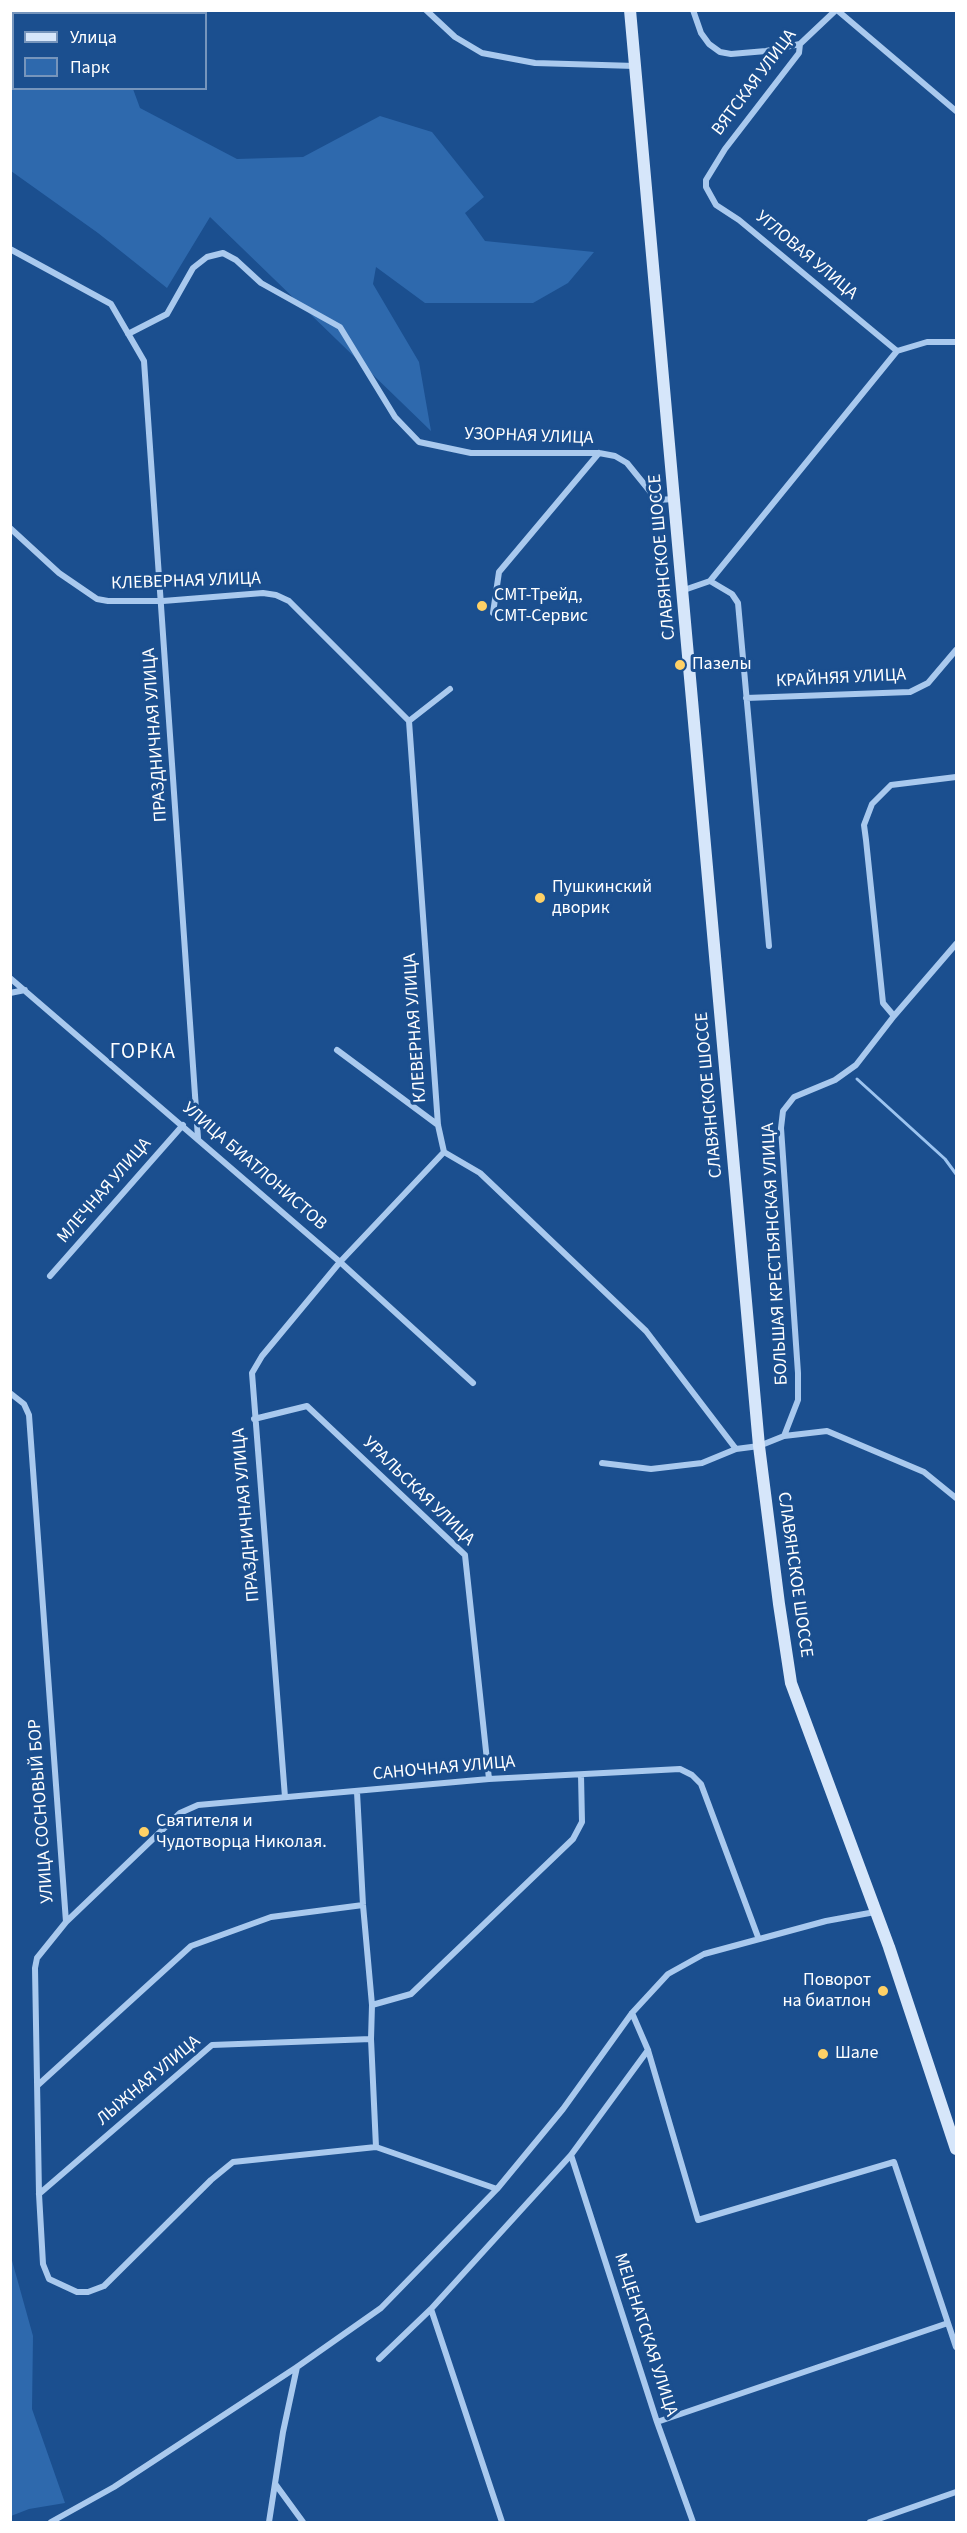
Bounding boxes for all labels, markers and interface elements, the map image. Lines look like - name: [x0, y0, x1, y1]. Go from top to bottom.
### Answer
- legend: [12, 12, 207, 90]
- text: Улица: [70, 25, 117, 50]
- street label: ВЯТСКАЯ УЛИЦА: [708, 26, 802, 140]
- text: Парк: [70, 55, 110, 80]
- street label: УГЛОВАЯ УЛИЦА: [751, 207, 861, 305]
- street label: УЗОРНАЯ УЛИЦА: [464, 424, 594, 450]
- street label: СЛАВЯНСКОЕ ШОССЕ: [645, 473, 681, 641]
- street label: КЛЕВЕРНАЯ УЛИЦА: [111, 569, 261, 595]
- place label: СМТ-Трейд, СМТ-Сервис: [494, 585, 588, 628]
- marker: СМТ-Трейд, СМТ-Сервис: [475, 599, 489, 613]
- street label: ПРАЗДНИЧНАЯ УЛИЦА: [139, 647, 173, 823]
- place label: Пазелы: [692, 654, 752, 676]
- marker: Пазелы: [673, 658, 687, 672]
- street label: КРАЙНЯЯ УЛИЦА: [775, 665, 907, 693]
- place label: Пушкинский дворик: [552, 877, 652, 920]
- marker: Пушкинский дворик: [533, 891, 547, 905]
- street label: КЛЕВЕРНАЯ УЛИЦА: [400, 952, 432, 1104]
- street label: СЛАВЯНСКОЕ ШОССЕ: [692, 1011, 728, 1179]
- district label: ГОРКА: [110, 1040, 176, 1066]
- street label: УЛИЦА БИАТЛОНИСТОВ: [177, 1098, 331, 1236]
- street label: БОЛЬШАЯ КРЕСТЬЯНСКАЯ УЛИЦА: [758, 1122, 794, 1386]
- street label: МЛЕЧНАЯ УЛИЦА: [53, 1134, 157, 1248]
- street label: ПРАЗДНИЧНАЯ УЛИЦА: [229, 1427, 265, 1603]
- street label: УРАЛЬСКАЯ УЛИЦА: [357, 1433, 479, 1551]
- street label: СЛАВЯНСКОЕ ШОССЕ: [772, 1491, 816, 1659]
- street label: УЛИЦА СОСНОВЫЙ БОР: [25, 1718, 59, 1904]
- street label: САНОЧНАЯ УЛИЦА: [372, 1752, 516, 1786]
- place label: Святителя и Чудотворца Николая.: [156, 1811, 327, 1854]
- marker: Святителя и Чудотворца Николая.: [137, 1825, 151, 1839]
- place label: Поворот на биатлон: [782, 1970, 871, 2012]
- marker: Поворот на биатлон: [876, 1984, 890, 1998]
- street label: ЛЫЖНАЯ УЛИЦА: [93, 2031, 205, 2131]
- place label: Шале: [835, 2043, 878, 2065]
- marker: Шале: [816, 2047, 830, 2061]
- street label: МЕЦЕНАТСКАЯ УЛИЦА: [608, 2251, 682, 2419]

